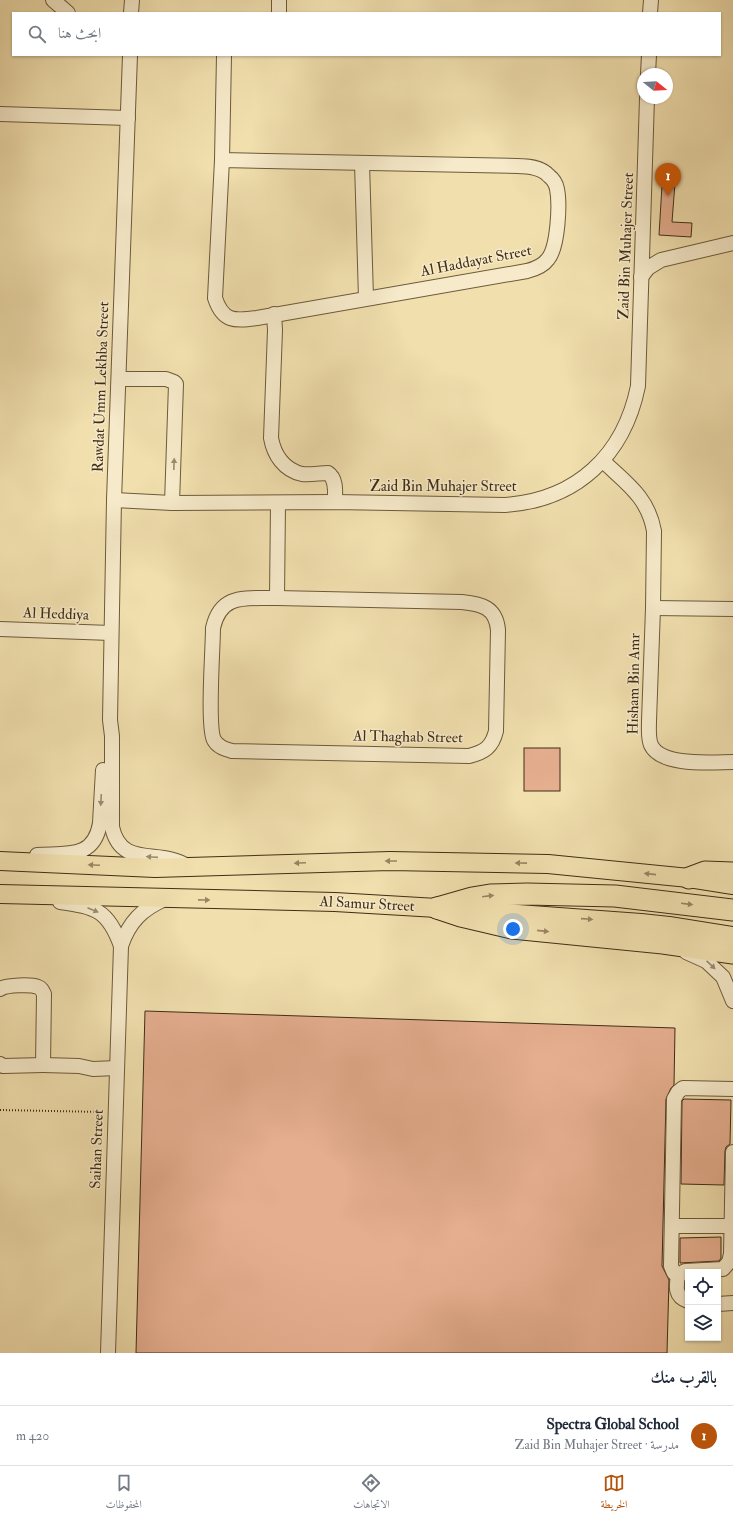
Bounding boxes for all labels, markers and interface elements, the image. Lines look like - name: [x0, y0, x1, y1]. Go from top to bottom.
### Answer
- search box: [12, 12, 721, 56]
- icon: search: [26, 23, 48, 45]
- text: ابحث هنا: [58, 24, 101, 43]
- north arrow: [637, 68, 673, 104]
- pin: 1: [655, 163, 681, 196]
- street label: Zaid Bin Muhajer Street: [614, 172, 638, 320]
- street label: Al Haddayat Street: [418, 241, 533, 281]
- street label: Rawdat Umm Lekhba Street: [89, 301, 113, 473]
- one-way arrow: [170, 458, 177, 470]
- street label: Zaid Bin Muhajer Street: [369, 477, 517, 496]
- street label: Al Heddiya: [22, 603, 90, 625]
- street label: Hisham Bin Amr: [624, 633, 644, 735]
- street label: Al Thaghab Street: [352, 727, 463, 747]
- one-way arrow: [98, 794, 105, 806]
- one-way arrow: [146, 853, 158, 860]
- one-way arrow: [384, 858, 397, 864]
- one-way arrow: [294, 860, 306, 867]
- one-way arrow: [514, 860, 527, 866]
- one-way arrow: [87, 862, 100, 868]
- one-way arrow: [644, 871, 656, 877]
- street label: Al Samur Street: [318, 892, 415, 916]
- one-way arrow: [482, 893, 494, 899]
- one-way arrow: [198, 897, 211, 903]
- one-way arrow: [681, 901, 693, 907]
- one-way arrow: [88, 907, 99, 913]
- one-way arrow: [581, 915, 593, 922]
- your location: [503, 919, 523, 939]
- one-way arrow: [537, 927, 549, 934]
- one-way arrow: [706, 960, 716, 970]
- street label: Saihan Street: [86, 1109, 108, 1189]
- map controls: [685, 1269, 721, 1341]
- button: locate: [685, 1269, 721, 1305]
- button: layers: [685, 1305, 721, 1341]
- text: بالقرب منك: [651, 1367, 717, 1388]
- text: Spectra Global School: [546, 1415, 679, 1434]
- text: 420 m: [16, 1428, 49, 1444]
- text: 1: [702, 1428, 706, 1444]
- text: مدرسة · Zaid Bin Muhajer Street: [515, 1437, 679, 1453]
- tab: المحفوظات: [106, 1472, 142, 1515]
- tab: الاتجاهات: [353, 1472, 390, 1515]
- tab: الخريطة: [601, 1472, 627, 1515]

